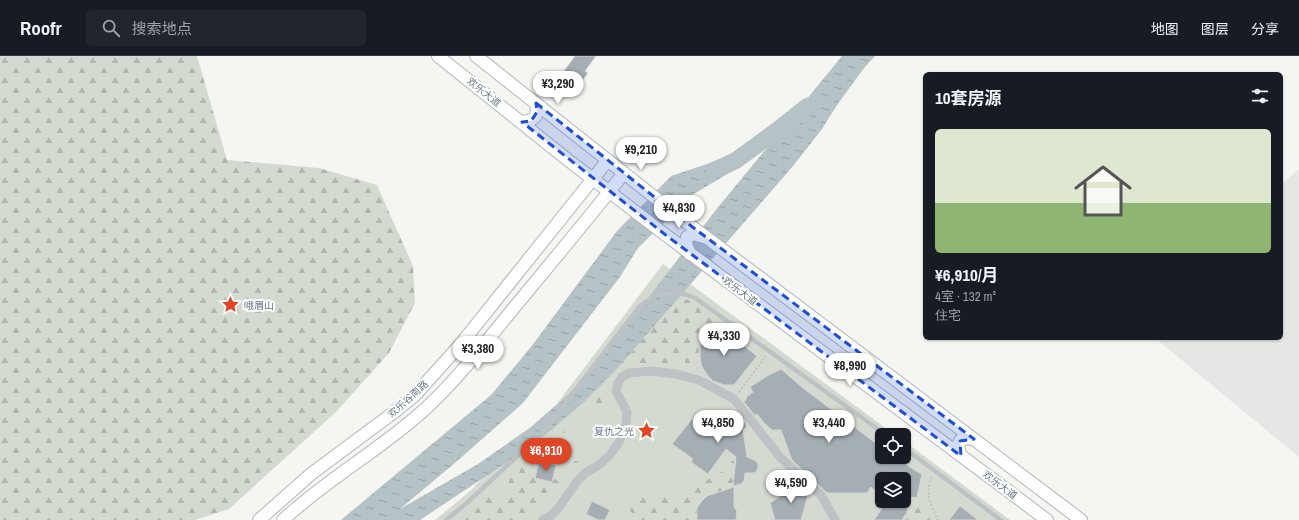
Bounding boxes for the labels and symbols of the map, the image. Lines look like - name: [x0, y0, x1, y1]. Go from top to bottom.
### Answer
- pin: ¥3,290: [525, 71, 591, 105]
- street label: 欢乐大道: [464, 74, 504, 110]
- pin: ¥9,210: [608, 137, 674, 171]
- pin: ¥4,830: [646, 195, 712, 229]
- street label: 欢乐大道: [720, 274, 760, 308]
- place icon: 峨眉山: [221, 295, 241, 315]
- place label: 峨眉山: [244, 299, 274, 312]
- pin: ¥4,330: [691, 323, 757, 357]
- pin: ¥3,380: [445, 336, 511, 370]
- pin: ¥8,990: [817, 353, 883, 387]
- street label: 欢乐谷南路: [385, 377, 431, 421]
- pin: ¥4,850: [685, 410, 751, 444]
- pin: ¥3,440: [796, 410, 862, 444]
- place icon: 复仇之光: [637, 421, 657, 441]
- place label: 复仇之光: [594, 425, 634, 438]
- pin: ¥6,910: [513, 438, 579, 472]
- street label: 欢乐大道: [980, 468, 1020, 502]
- pin: ¥4,590: [758, 470, 824, 504]

